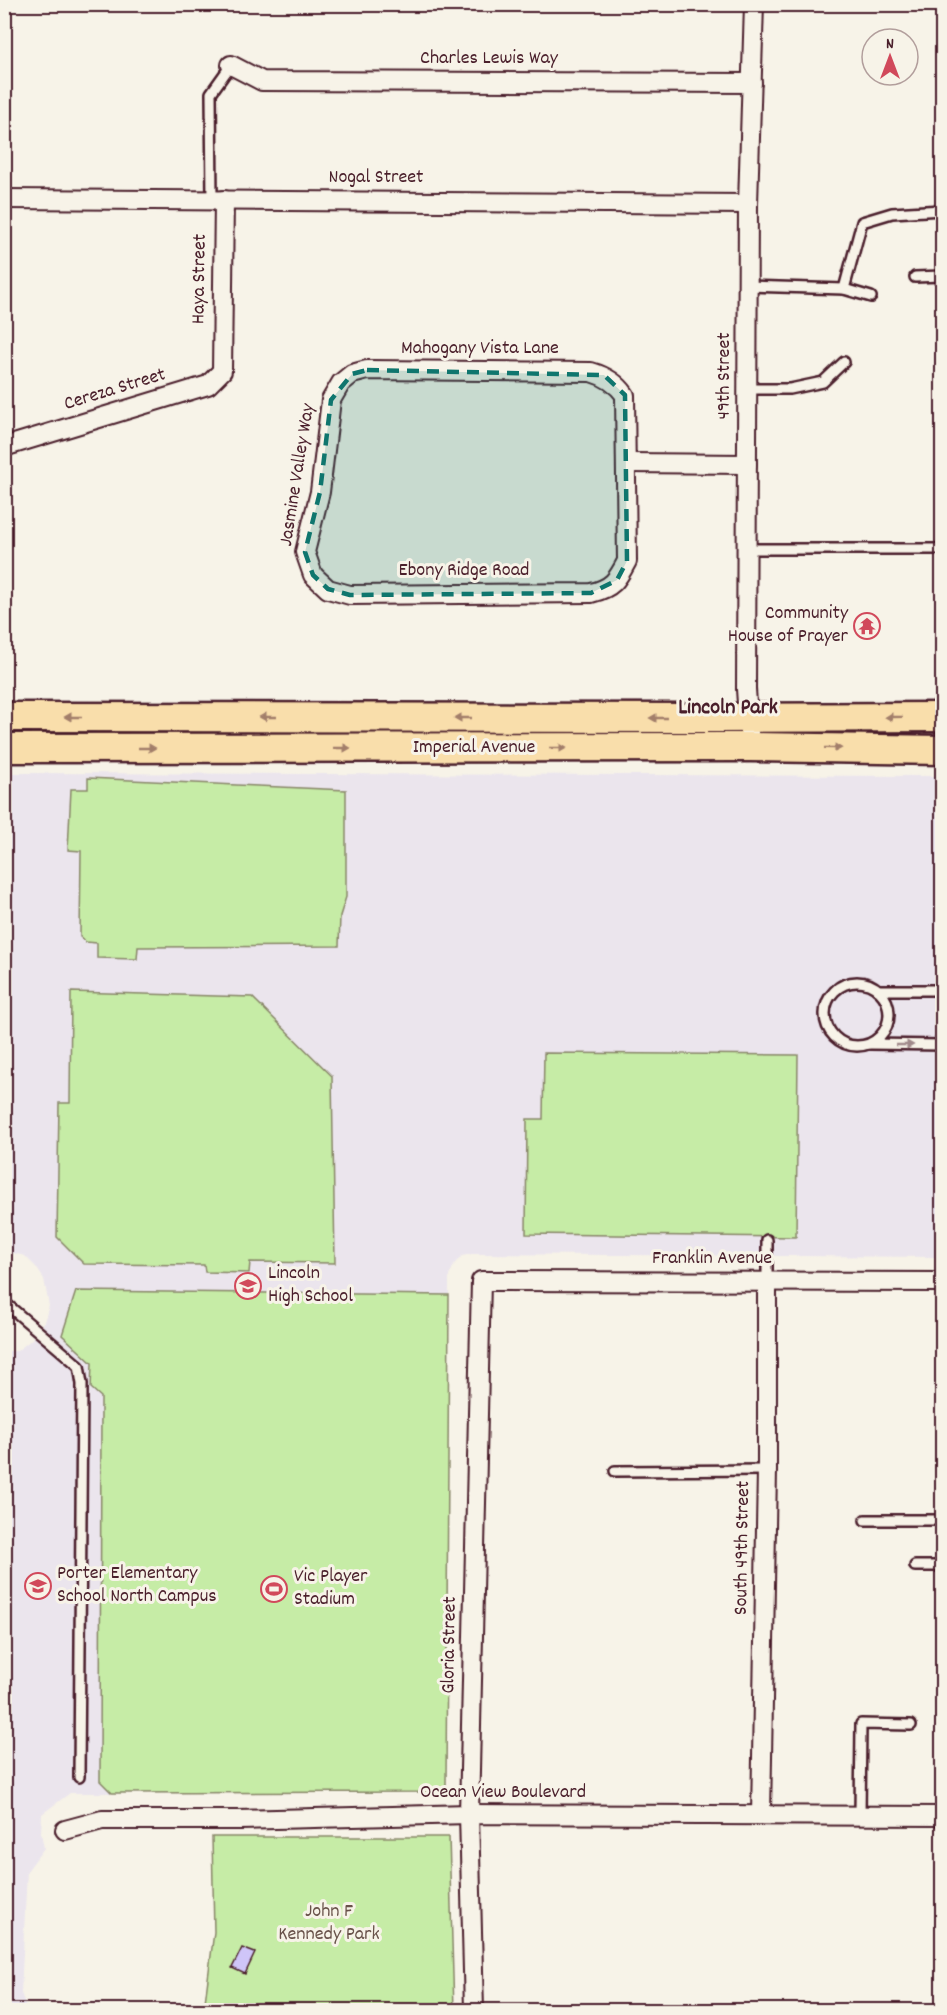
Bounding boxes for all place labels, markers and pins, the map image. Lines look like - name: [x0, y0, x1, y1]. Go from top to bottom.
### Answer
- place label: Community House of Prayer: [728, 600, 849, 651]
- temple icon: Community House of Prayer: [852, 611, 882, 641]
- place label: Lincoln High School: [268, 1260, 353, 1311]
- school or university icon: Lincoln High School: [233, 1271, 263, 1301]
- place label: Porter Elementary School North Campus: [57, 1560, 217, 1611]
- place label: Vic Player Stadium: [294, 1563, 368, 1614]
- school or university icon: Porter Elementary School North Campus: [23, 1571, 53, 1601]
- sports icon: Vic Player Stadium: [259, 1574, 289, 1604]

